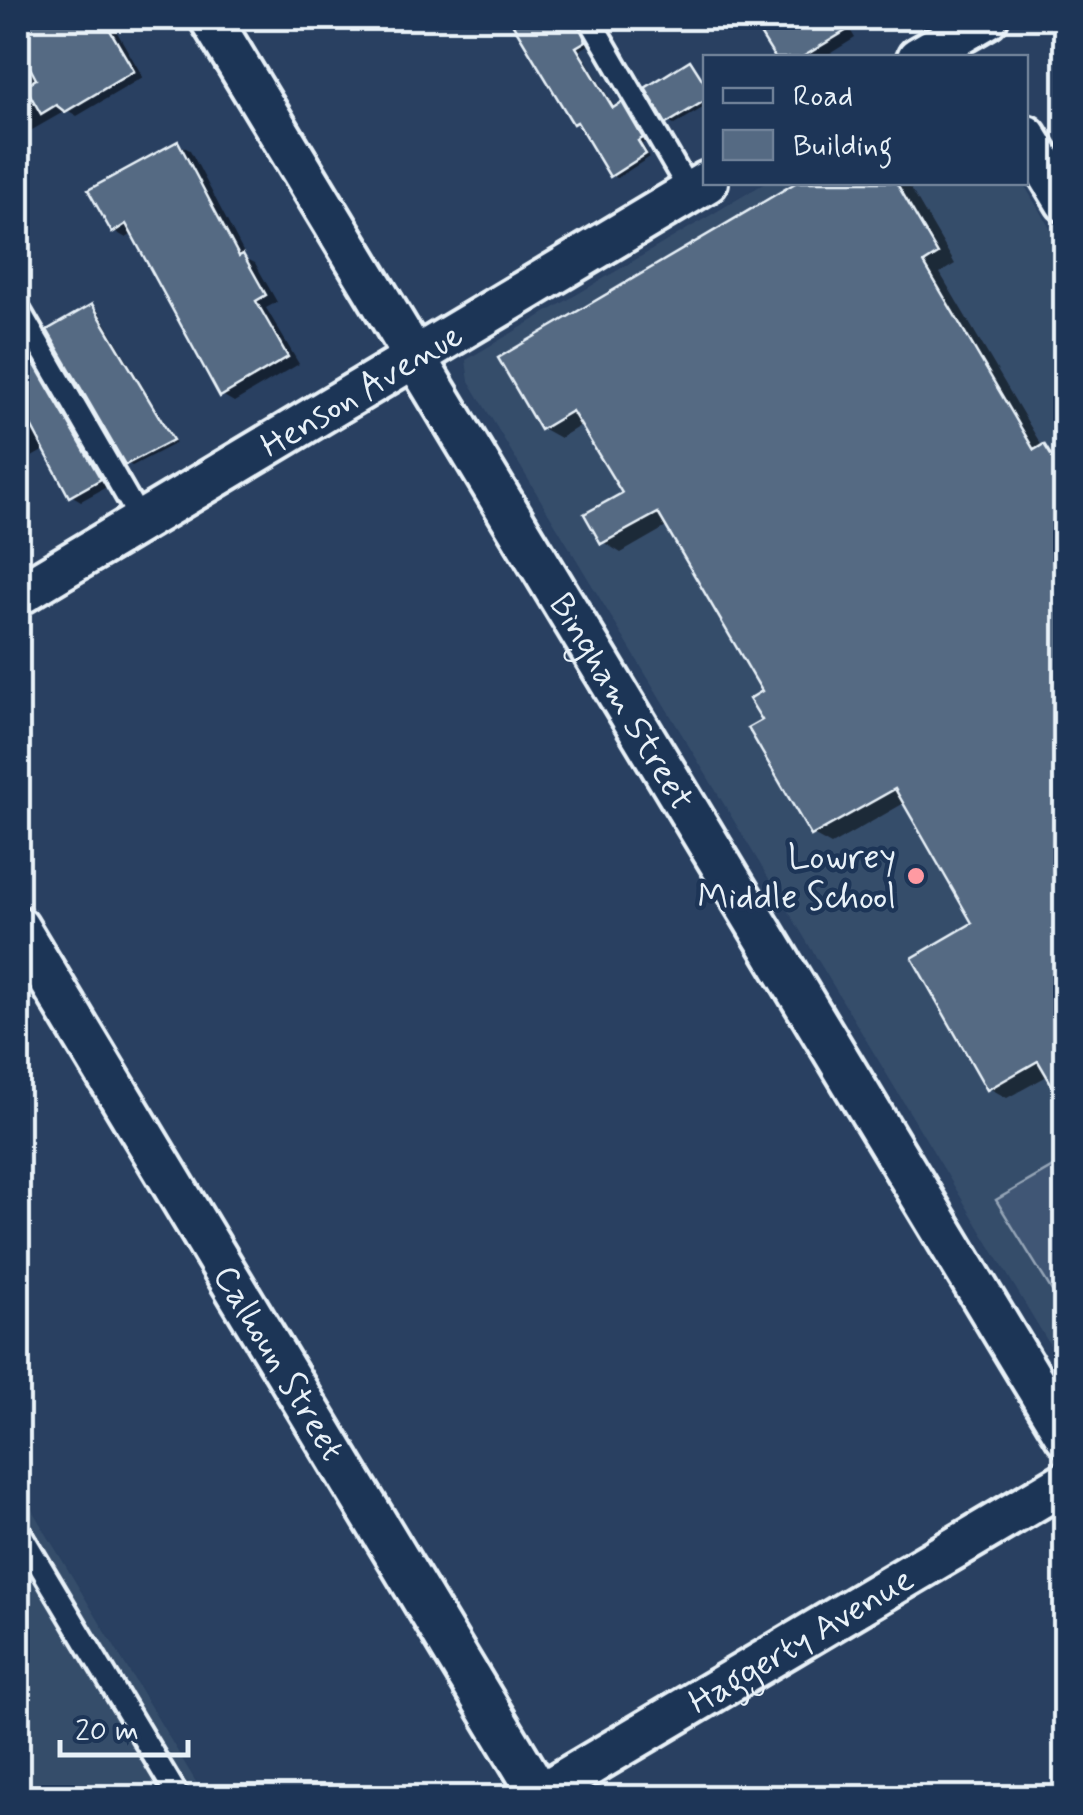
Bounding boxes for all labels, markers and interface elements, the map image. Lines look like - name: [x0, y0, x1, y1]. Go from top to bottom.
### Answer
- legend: [703, 55, 1028, 185]
- text: Road: [793, 77, 853, 116]
- text: Building: [793, 127, 892, 169]
- street label: Henson Avenue: [252, 313, 472, 469]
- street label: Bingham Street: [537, 585, 704, 819]
- place label: Lowrey Middle School: [697, 835, 896, 921]
- marker: Lowrey Middle School: [905, 865, 927, 887]
- street label: Calhoun Street: [202, 1257, 355, 1470]
- street label: Haggerty Avenue: [681, 1557, 922, 1726]
- scale bar: [60, 1695, 188, 1757]
- text: 20 m: [75, 1712, 139, 1751]

